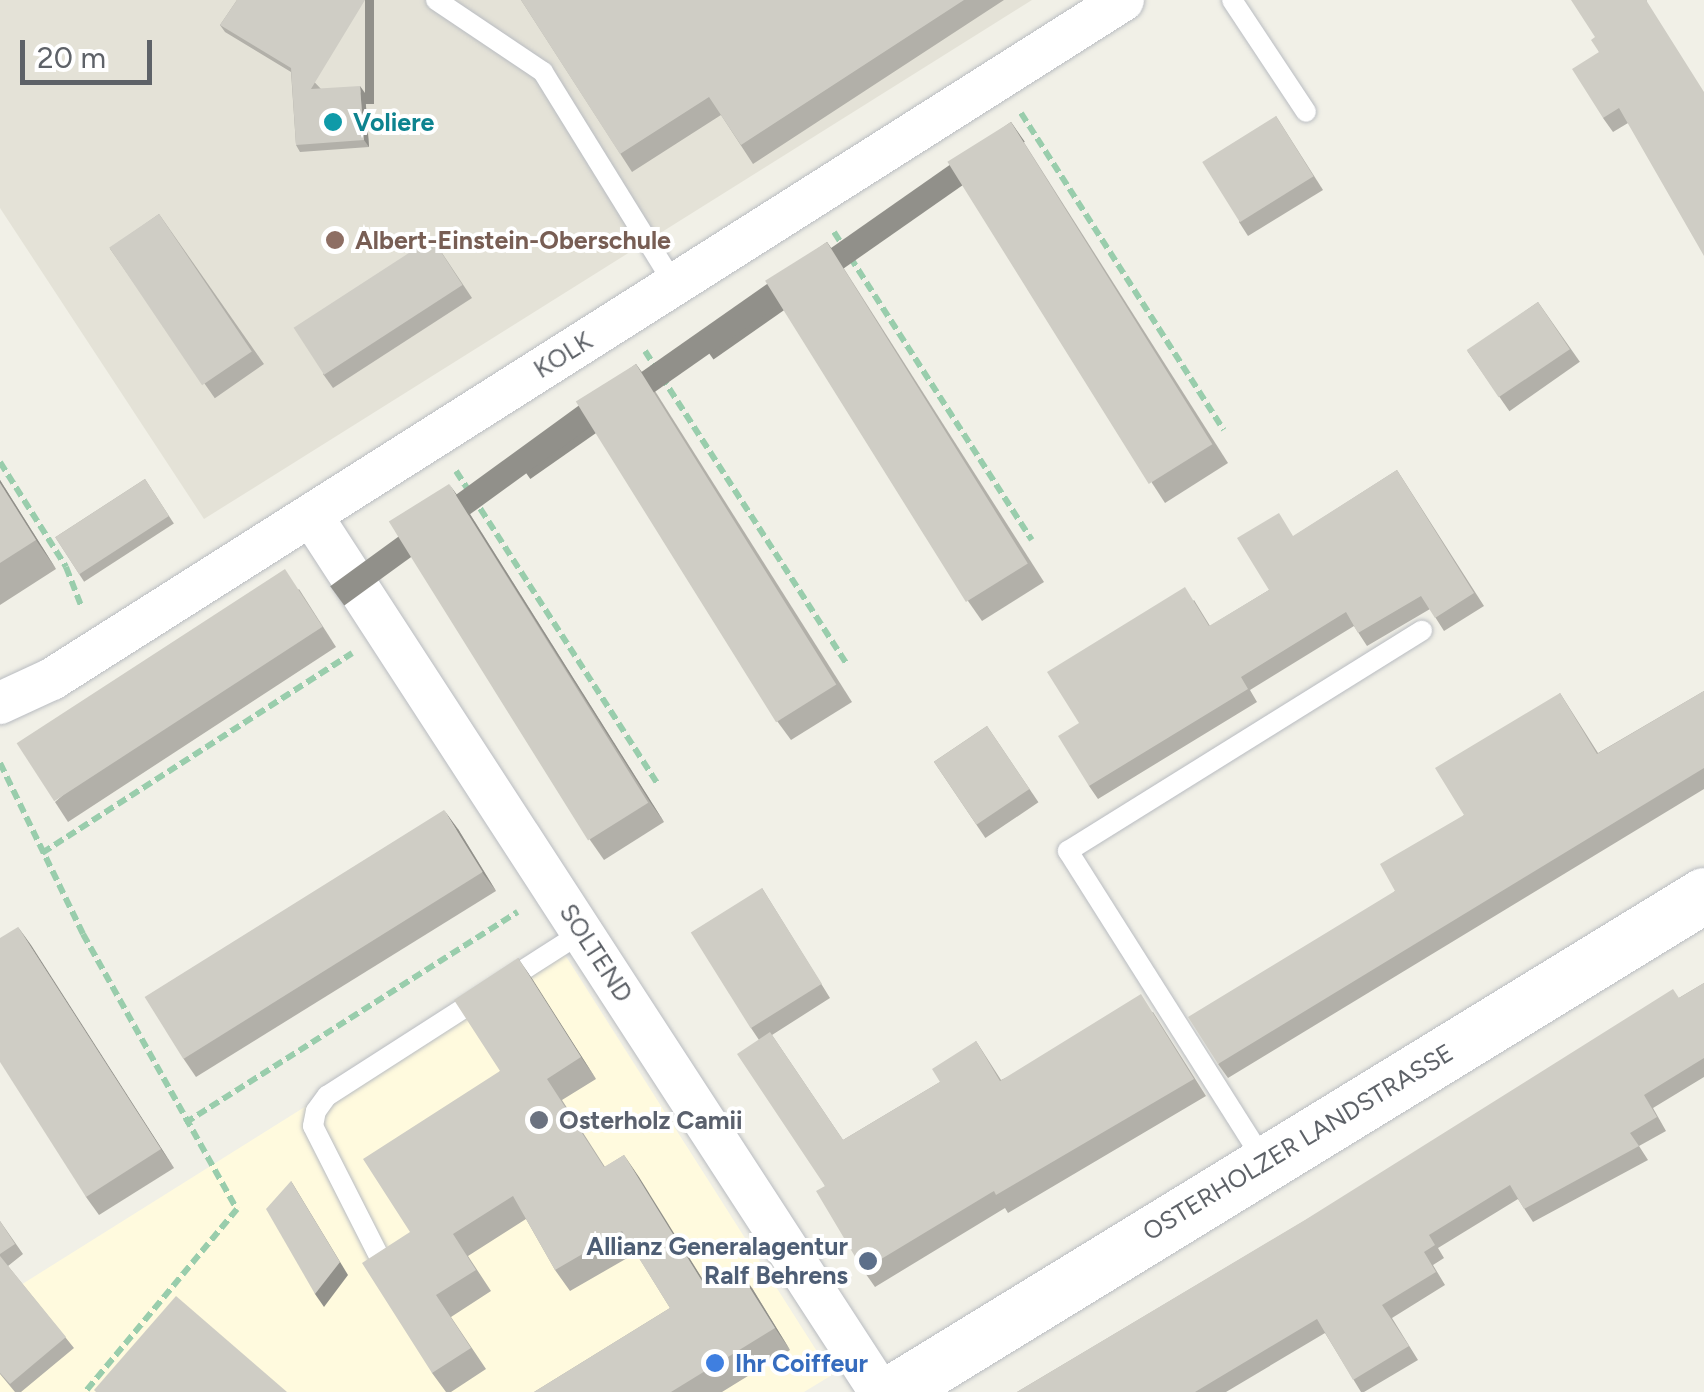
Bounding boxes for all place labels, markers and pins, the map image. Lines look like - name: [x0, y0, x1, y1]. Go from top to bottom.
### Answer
- place label: Voliere: [353, 107, 434, 137]
- marker: Voliere: [322, 111, 344, 133]
- place label: Albert-Einstein-Oberschule: [355, 225, 671, 255]
- marker: Albert-Einstein-Oberschule: [324, 229, 346, 251]
- place label: Osterholz Camii: [559, 1105, 743, 1135]
- marker: Osterholz Camii: [528, 1109, 550, 1131]
- place label: Allianz Generalagentur Ralf Behrens: [586, 1232, 848, 1291]
- marker: Allianz Generalagentur Ralf Behrens: [857, 1250, 879, 1272]
- place label: Ihr Coiffeur: [735, 1348, 868, 1378]
- marker: Ihr Coiffeur: [704, 1352, 726, 1374]

